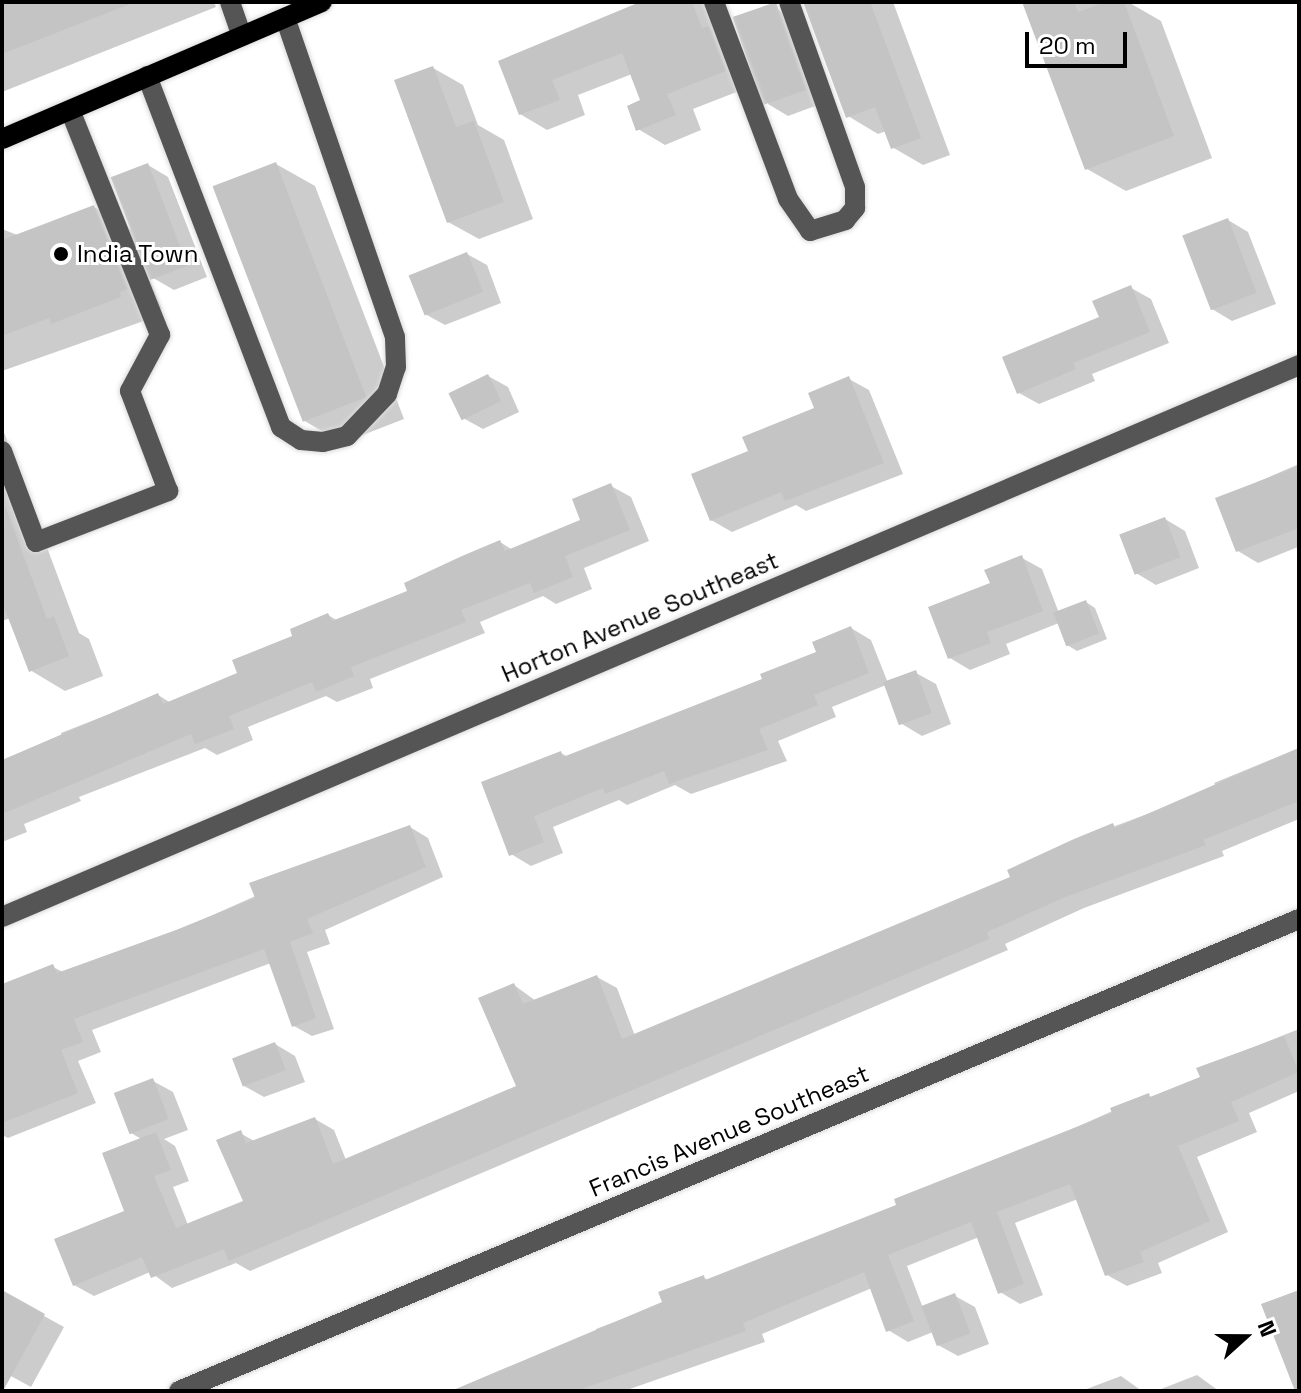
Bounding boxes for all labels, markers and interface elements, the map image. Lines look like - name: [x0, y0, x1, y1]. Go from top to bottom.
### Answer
- scale bar: [1029, 16, 1131, 66]
- text: 20 m: [1039, 30, 1096, 61]
- place label: India Town: [77, 240, 199, 268]
- marker: India Town: [52, 245, 70, 263]
- street label: Horton Avenue Southeast: [497, 545, 783, 689]
- street label: Francis Avenue Southeast: [585, 1059, 873, 1203]
- north arrow: [1205, 1297, 1285, 1377]
- text: N: [1252, 1316, 1283, 1340]

